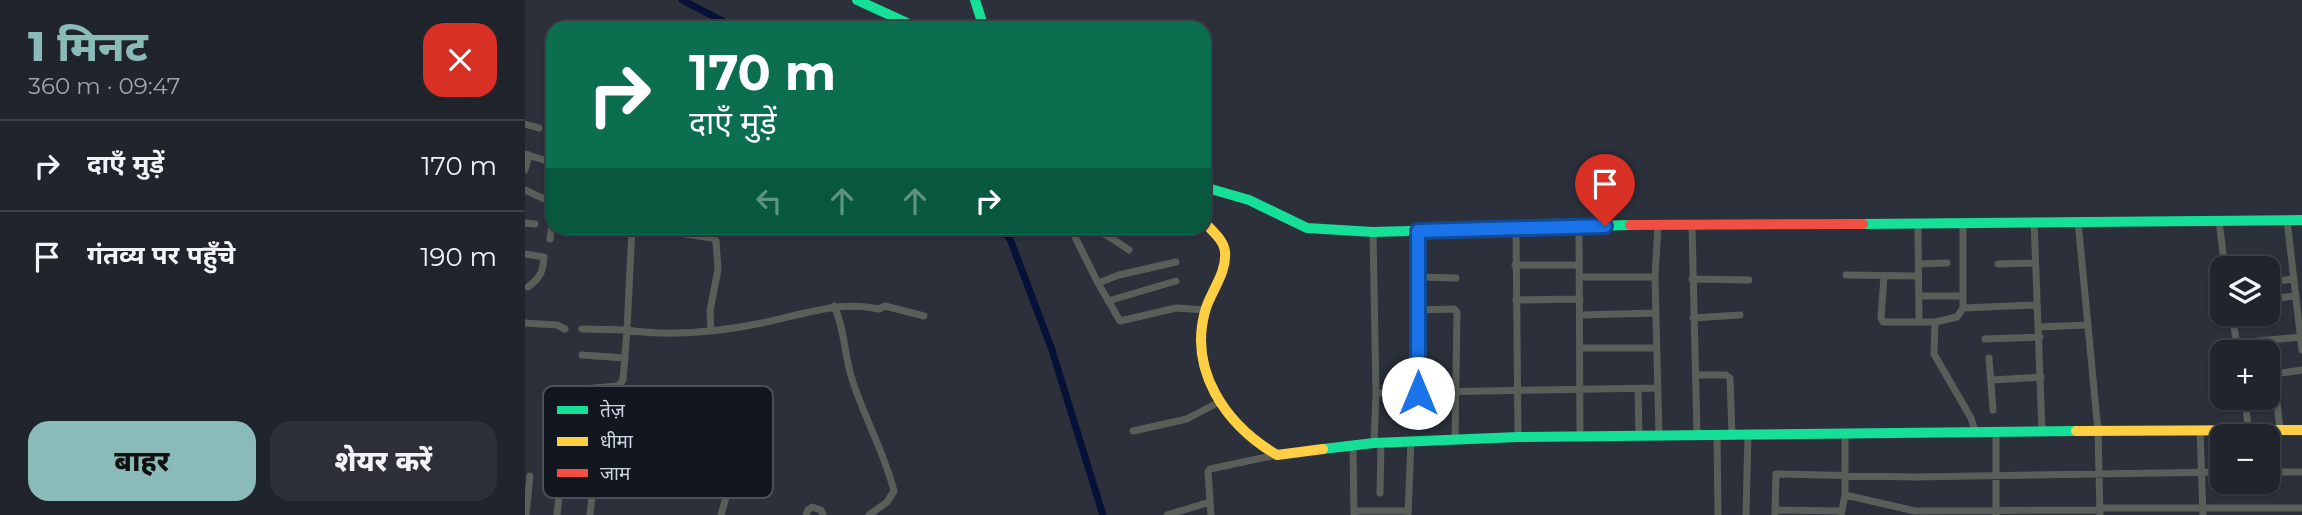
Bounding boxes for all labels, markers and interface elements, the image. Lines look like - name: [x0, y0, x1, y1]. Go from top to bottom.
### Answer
- text: 1 मिनट: [28, 20, 148, 72]
- button: close: [423, 23, 497, 97]
- text: 170 m: [689, 43, 836, 102]
- icon: right: [574, 49, 665, 140]
- text: 360 m · 09:47: [28, 72, 180, 100]
- text: दाएँ मुड़ें: [689, 103, 777, 142]
- icon: right: [28, 147, 66, 185]
- text: दाएँ मुड़ें: [87, 148, 164, 180]
- text: 170 m: [421, 150, 497, 182]
- pin: [1575, 154, 1635, 226]
- icon: arrive: [1586, 165, 1624, 203]
- icon: left: [750, 182, 788, 220]
- icon: ahead: [823, 182, 861, 220]
- icon: ahead: [896, 182, 934, 220]
- icon: right: [969, 182, 1007, 220]
- icon: arrive: [28, 238, 66, 276]
- text: गंतव्य पर पहुँचे: [87, 239, 235, 271]
- text: 190 m: [420, 241, 497, 273]
- map controls: [2210, 256, 2280, 494]
- button: layers: [2210, 256, 2280, 326]
- button: +: [2210, 340, 2280, 410]
- position arrow: [1381, 356, 1455, 430]
- legend: [543, 386, 773, 498]
- text: तेज़: [600, 399, 626, 422]
- button: बाहर: [28, 421, 256, 501]
- button: शेयर करें: [270, 421, 497, 501]
- button: −: [2210, 424, 2280, 494]
- text: धीमा: [600, 430, 634, 453]
- text: जाम: [600, 462, 631, 485]

